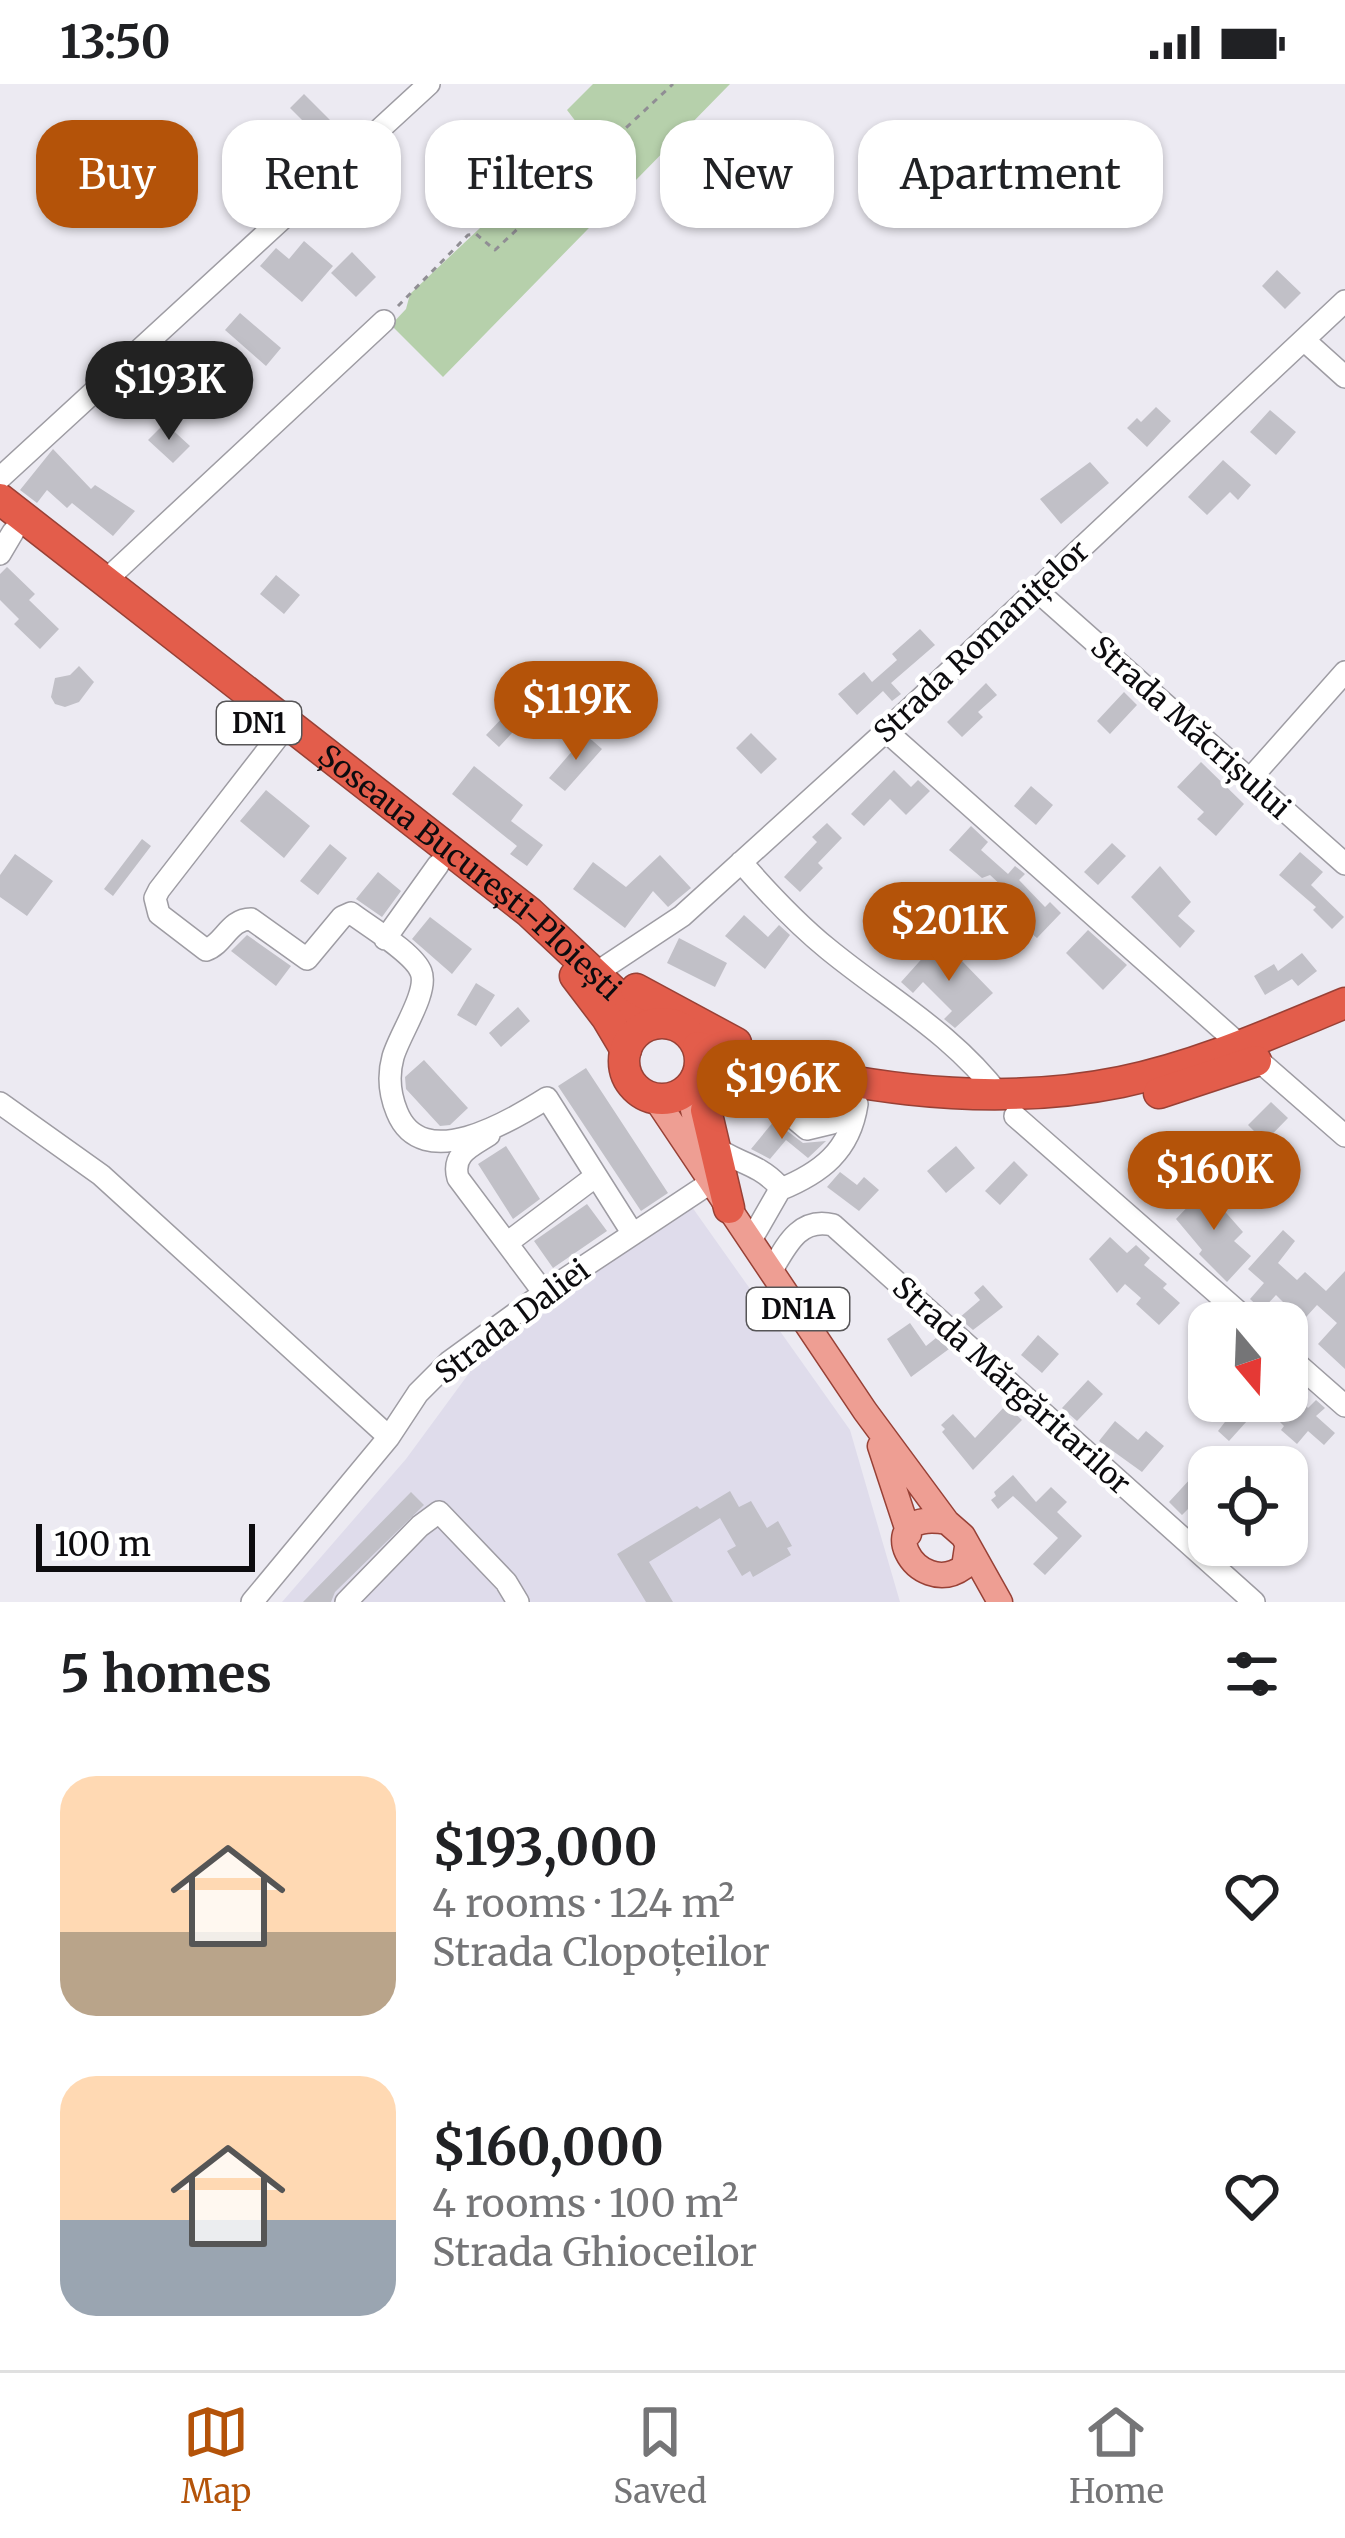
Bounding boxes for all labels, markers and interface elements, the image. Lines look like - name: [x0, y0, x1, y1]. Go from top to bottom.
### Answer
- text: 13:50: [60, 14, 171, 70]
- chip: Buy: [36, 120, 198, 228]
- chip: Rent: [222, 120, 401, 228]
- chip: Filters: [425, 120, 636, 228]
- chip: New: [660, 120, 834, 228]
- chip: Apartment: [858, 120, 1163, 228]
- pin: $193K: [85, 341, 253, 443]
- text: $193K: [112, 355, 226, 404]
- street label: Strada Romanițelor: [866, 532, 1096, 750]
- street label: Strada Măcrișului: [1083, 627, 1299, 827]
- pin: $119K: [492, 661, 660, 763]
- text: $119K: [521, 675, 631, 724]
- road number: DN1: [217, 702, 301, 744]
- street label: Șoseaua București-Ploiești: [311, 736, 629, 1008]
- pin: $201K: [865, 882, 1033, 984]
- text: $201K: [890, 896, 1008, 945]
- pin: $196K: [698, 1040, 866, 1142]
- text: $196K: [724, 1054, 840, 1103]
- pin: $160K: [1130, 1131, 1298, 1233]
- text: $160K: [1155, 1145, 1273, 1194]
- street label: Strada Daliei: [427, 1251, 597, 1391]
- street label: Strada Mărgăritarilor: [885, 1268, 1139, 1502]
- road number: DN1A: [747, 1288, 849, 1330]
- north arrow: [1188, 1302, 1308, 1422]
- map controls: [1188, 1302, 1308, 1566]
- button: locate: [1188, 1446, 1308, 1566]
- scale bar: [36, 1518, 255, 1571]
- text: 100 m: [54, 1524, 151, 1565]
- icon: filters: [1219, 1641, 1285, 1707]
- text: 5 homes: [60, 1642, 272, 1706]
- text: $193,000: [432, 1815, 657, 1879]
- icon: home: [156, 1824, 300, 1968]
- icon: heart: [1219, 1863, 1285, 1929]
- text: 4 rooms · 124 m²: [432, 1879, 735, 1928]
- text: Strada Clopoțeilor: [432, 1928, 770, 1977]
- text: $160,000: [432, 2115, 664, 2179]
- icon: home: [156, 2124, 300, 2268]
- icon: heart: [1219, 2163, 1285, 2229]
- text: 4 rooms · 100 m²: [432, 2179, 738, 2228]
- text: Strada Ghioceilor: [432, 2228, 757, 2277]
- tab: Map: [181, 2399, 251, 2512]
- tab: Saved: [613, 2399, 707, 2512]
- tab: Home: [1069, 2399, 1164, 2512]

